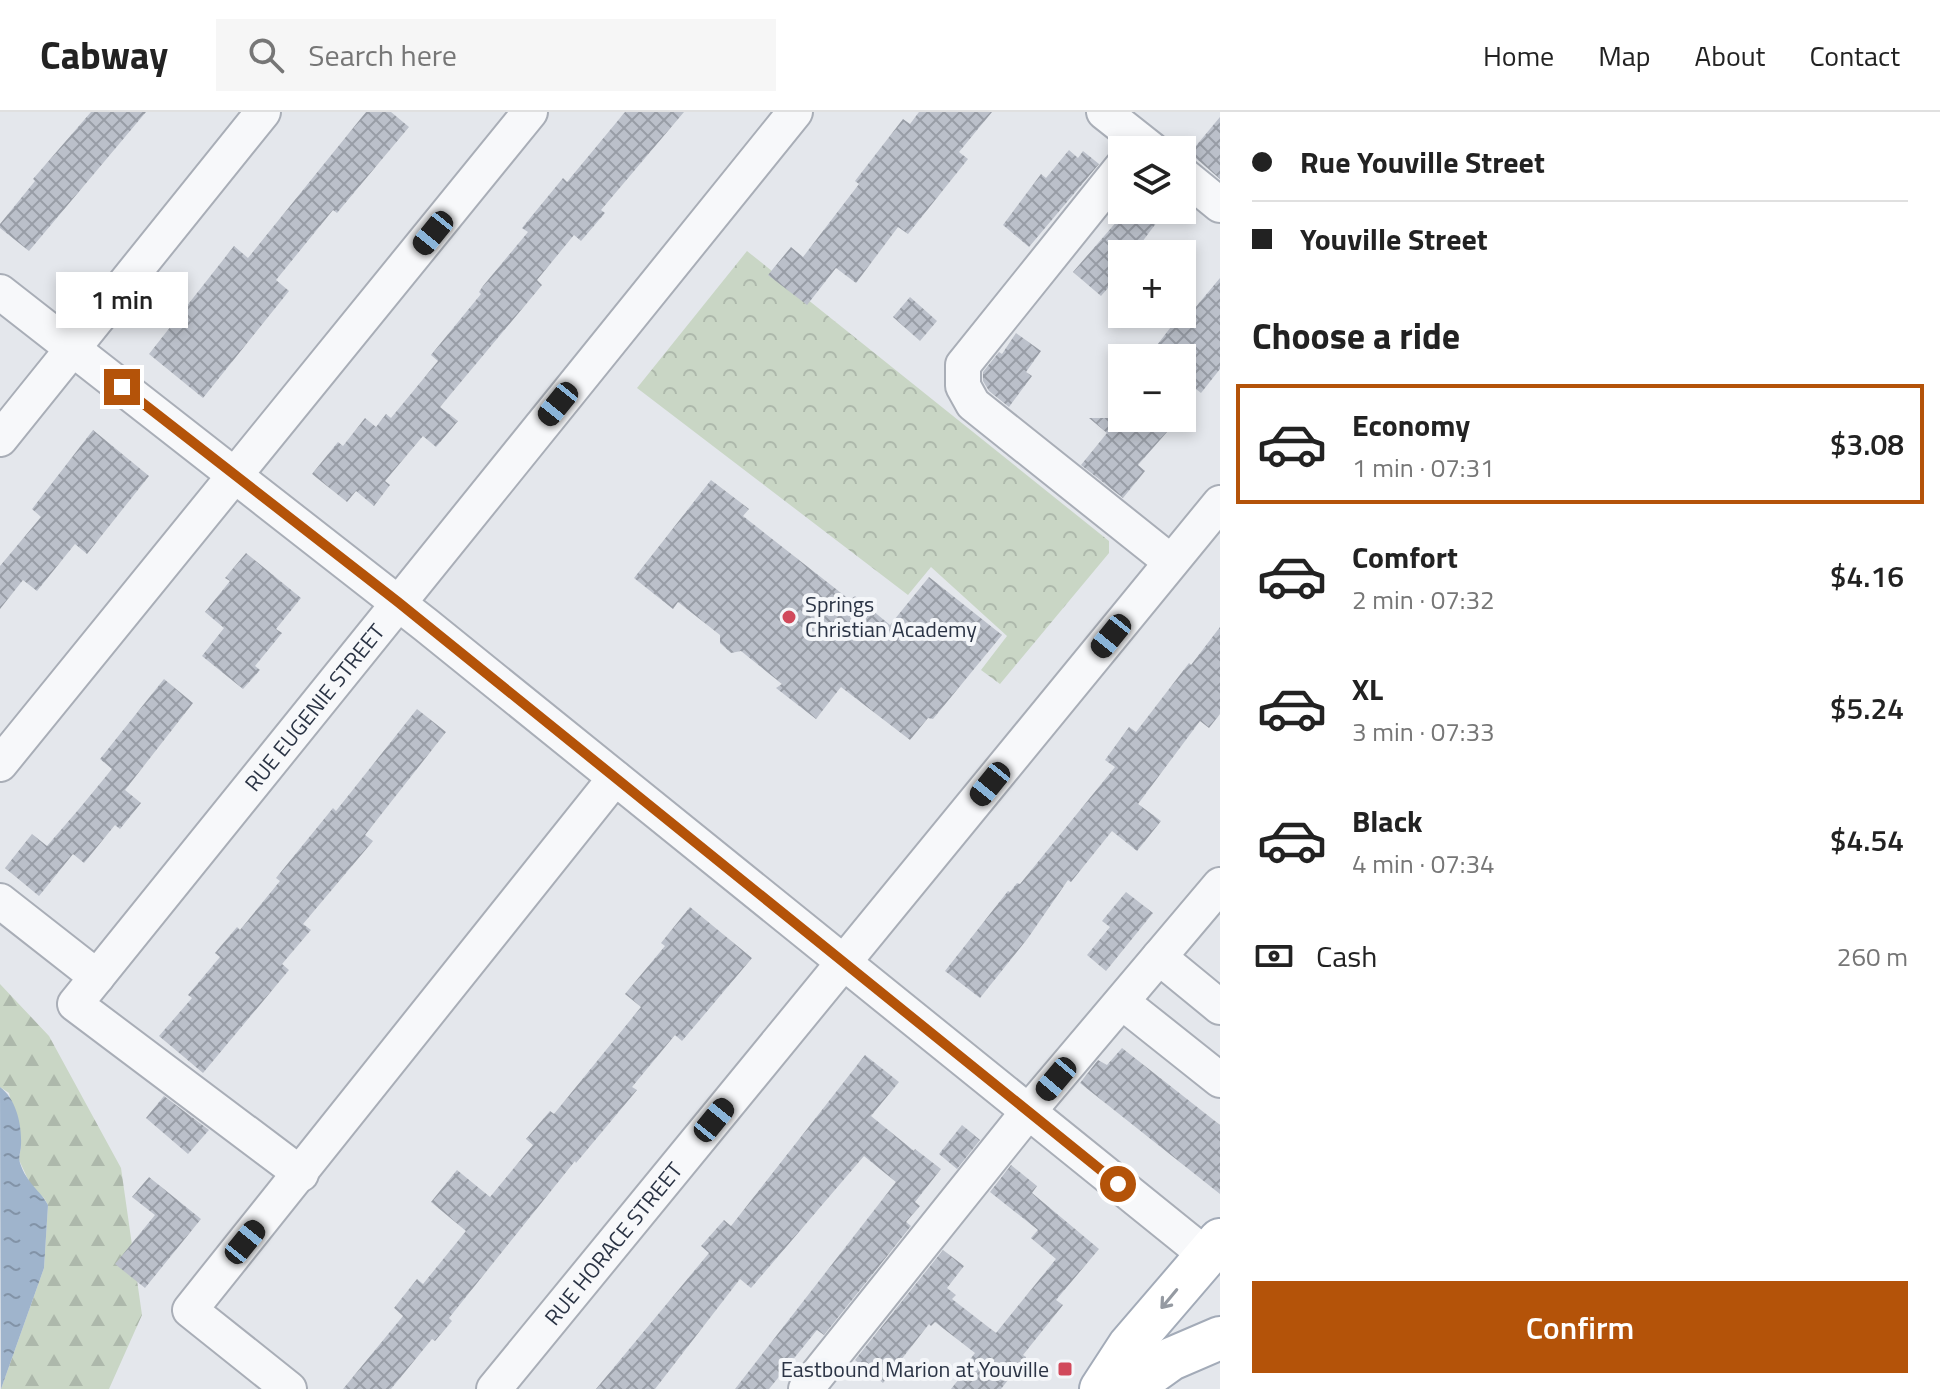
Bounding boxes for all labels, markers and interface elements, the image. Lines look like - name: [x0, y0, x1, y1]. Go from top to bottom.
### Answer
- search box: [216, 19, 776, 91]
- text: Cabway: [40, 26, 168, 84]
- text: Search here: [308, 32, 457, 78]
- icon: search: [244, 33, 288, 77]
- text: Home: [1483, 34, 1554, 77]
- text: Map: [1598, 34, 1651, 77]
- text: About: [1695, 34, 1765, 77]
- text: Contact: [1809, 34, 1900, 77]
- map controls: [1108, 136, 1196, 432]
- button: layers: [1108, 136, 1196, 224]
- text: Rue Youville Street: [1300, 139, 1545, 185]
- car: [409, 207, 457, 259]
- text: Youville Street: [1300, 216, 1488, 262]
- button: +: [1108, 240, 1196, 328]
- callout: 1 min: [56, 271, 188, 327]
- text: 1 min: [91, 280, 153, 319]
- text: Choose a ride: [1252, 308, 1460, 363]
- button: −: [1108, 344, 1196, 432]
- route end: [104, 369, 140, 405]
- car: [534, 378, 582, 430]
- text: Economy: [1352, 402, 1470, 448]
- icon: car: [1256, 408, 1328, 480]
- text: $3.08: [1830, 421, 1904, 467]
- text: 1 min · 07:31: [1352, 448, 1495, 487]
- text: Comfort: [1352, 534, 1458, 580]
- icon: car: [1256, 540, 1328, 612]
- text: $4.16: [1830, 553, 1904, 599]
- text: 2 min · 07:32: [1352, 580, 1495, 619]
- place label: Springs Christian Academy: [805, 587, 977, 646]
- marker: Springs Christian Academy: [780, 608, 798, 626]
- car: [1087, 610, 1135, 662]
- street label: RUE EUGENIE STREET: [236, 616, 393, 799]
- text: XL: [1352, 666, 1383, 712]
- icon: car: [1256, 672, 1328, 744]
- text: $5.24: [1830, 685, 1904, 731]
- text: 3 min · 07:33: [1352, 712, 1495, 751]
- car: [966, 758, 1014, 810]
- text: Black: [1352, 798, 1423, 844]
- icon: car: [1256, 804, 1328, 876]
- text: $4.54: [1830, 817, 1904, 863]
- text: 4 min · 07:34: [1352, 844, 1495, 883]
- text: Cash: [1316, 933, 1377, 979]
- icon: cash: [1252, 934, 1296, 978]
- text: 260 m: [1837, 937, 1908, 976]
- car: [1031, 1053, 1081, 1105]
- car: [690, 1094, 738, 1146]
- street label: RUE HORACE STREET: [536, 1154, 691, 1333]
- route start: [1100, 1166, 1136, 1202]
- car: [221, 1216, 269, 1268]
- button: Confirm: [1252, 1281, 1908, 1373]
- one-way arrow: [1160, 1289, 1178, 1309]
- place label: Eastbound Marion at Youville: [781, 1352, 1049, 1386]
- marker: Eastbound Marion at Youville: [1056, 1360, 1074, 1378]

